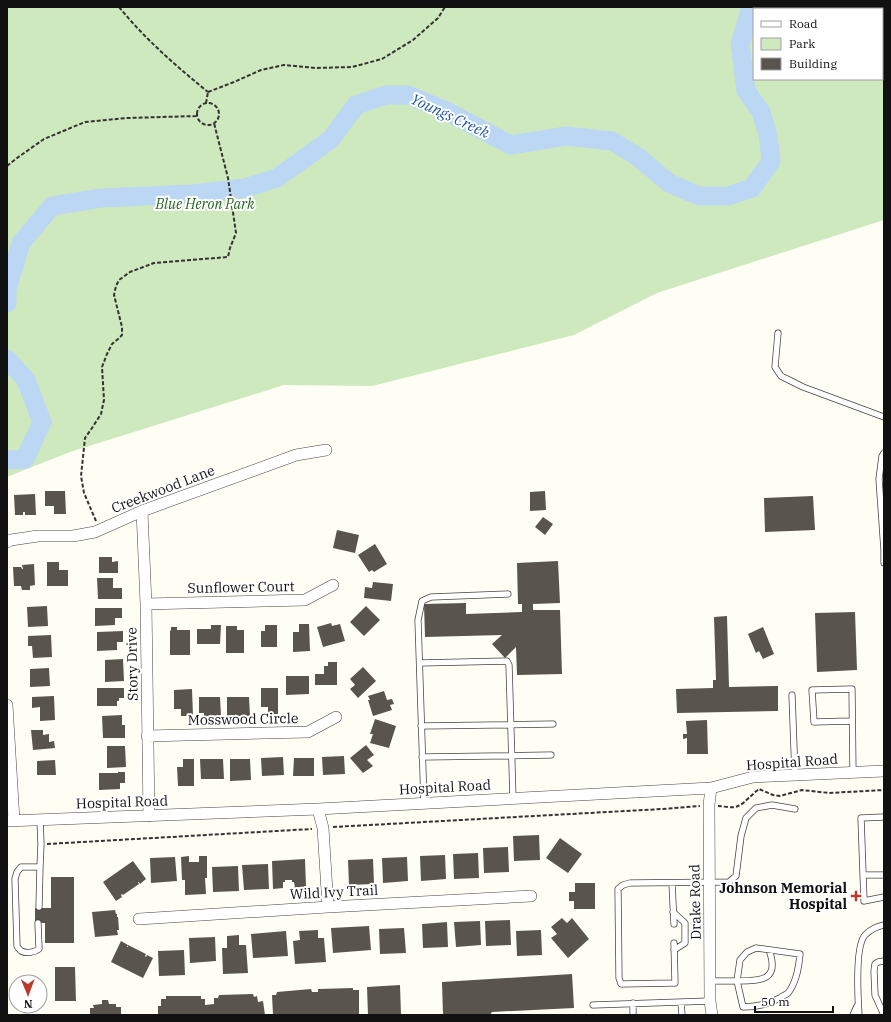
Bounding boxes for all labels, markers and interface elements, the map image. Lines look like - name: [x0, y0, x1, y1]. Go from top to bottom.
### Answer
- legend: [753, 8, 883, 80]
- text: Road: [789, 16, 818, 31]
- text: Park: [789, 36, 815, 51]
- text: Building: [789, 56, 837, 71]
- water label: Youngs Creek: [408, 89, 493, 142]
- park label: Blue Heron Park: [154, 195, 255, 213]
- street label: Creekwood Lane: [109, 461, 217, 517]
- street label: Sunflower Court: [187, 577, 295, 597]
- street label: Story Drive: [122, 627, 142, 701]
- street label: Mosswood Circle: [187, 709, 299, 729]
- street label: Hospital Road: [745, 750, 839, 774]
- street label: Hospital Road: [399, 776, 492, 798]
- street label: Hospital Road: [76, 791, 169, 813]
- street label: Drake Road: [685, 863, 705, 940]
- place label: Johnson Memorial Hospital: [719, 879, 847, 913]
- street label: Wild Ivy Trail: [289, 881, 379, 903]
- marker: Johnson Memorial Hospital: [850, 890, 862, 902]
- north arrow: [8, 974, 48, 1014]
- scale bar: [755, 988, 833, 1014]
- text: 50 m: [761, 994, 790, 1009]
- text: N: [23, 997, 33, 1011]

